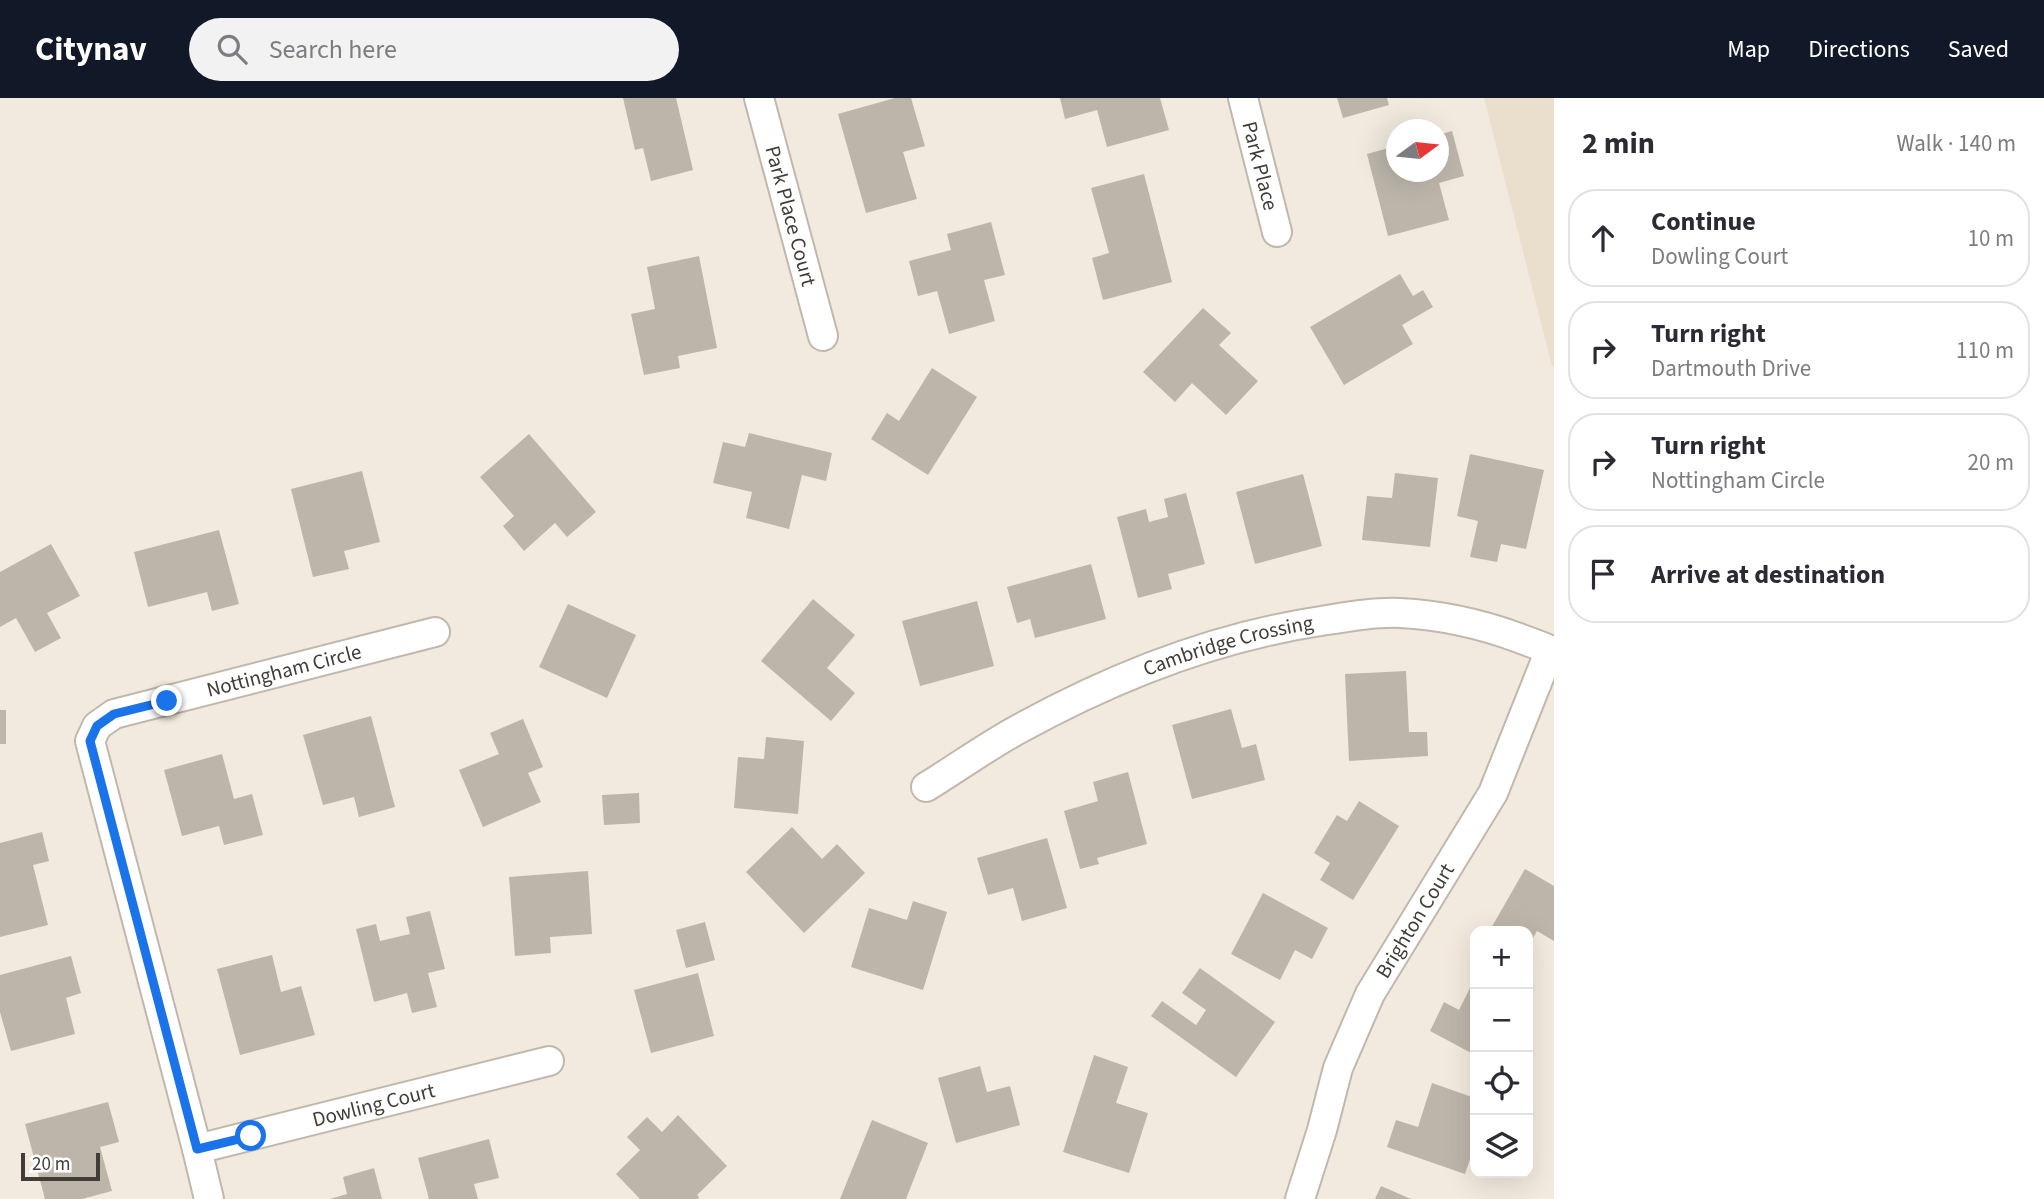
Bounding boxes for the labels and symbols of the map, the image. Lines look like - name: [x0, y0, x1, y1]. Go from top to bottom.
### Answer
- street label: Park Place: [1234, 118, 1286, 214]
- north arrow: [1386, 119, 1449, 182]
- street label: Park Place Court: [757, 142, 824, 289]
- street label: Cambridge Crossing: [1138, 607, 1316, 684]
- street label: Nottingham Circle: [203, 636, 365, 705]
- route end: [151, 685, 182, 716]
- street label: Brighton Court: [1368, 857, 1462, 984]
- street label: Dowling Court: [309, 1075, 438, 1135]
- route start: [235, 1120, 266, 1151]
- scale bar: [21, 1150, 100, 1182]

